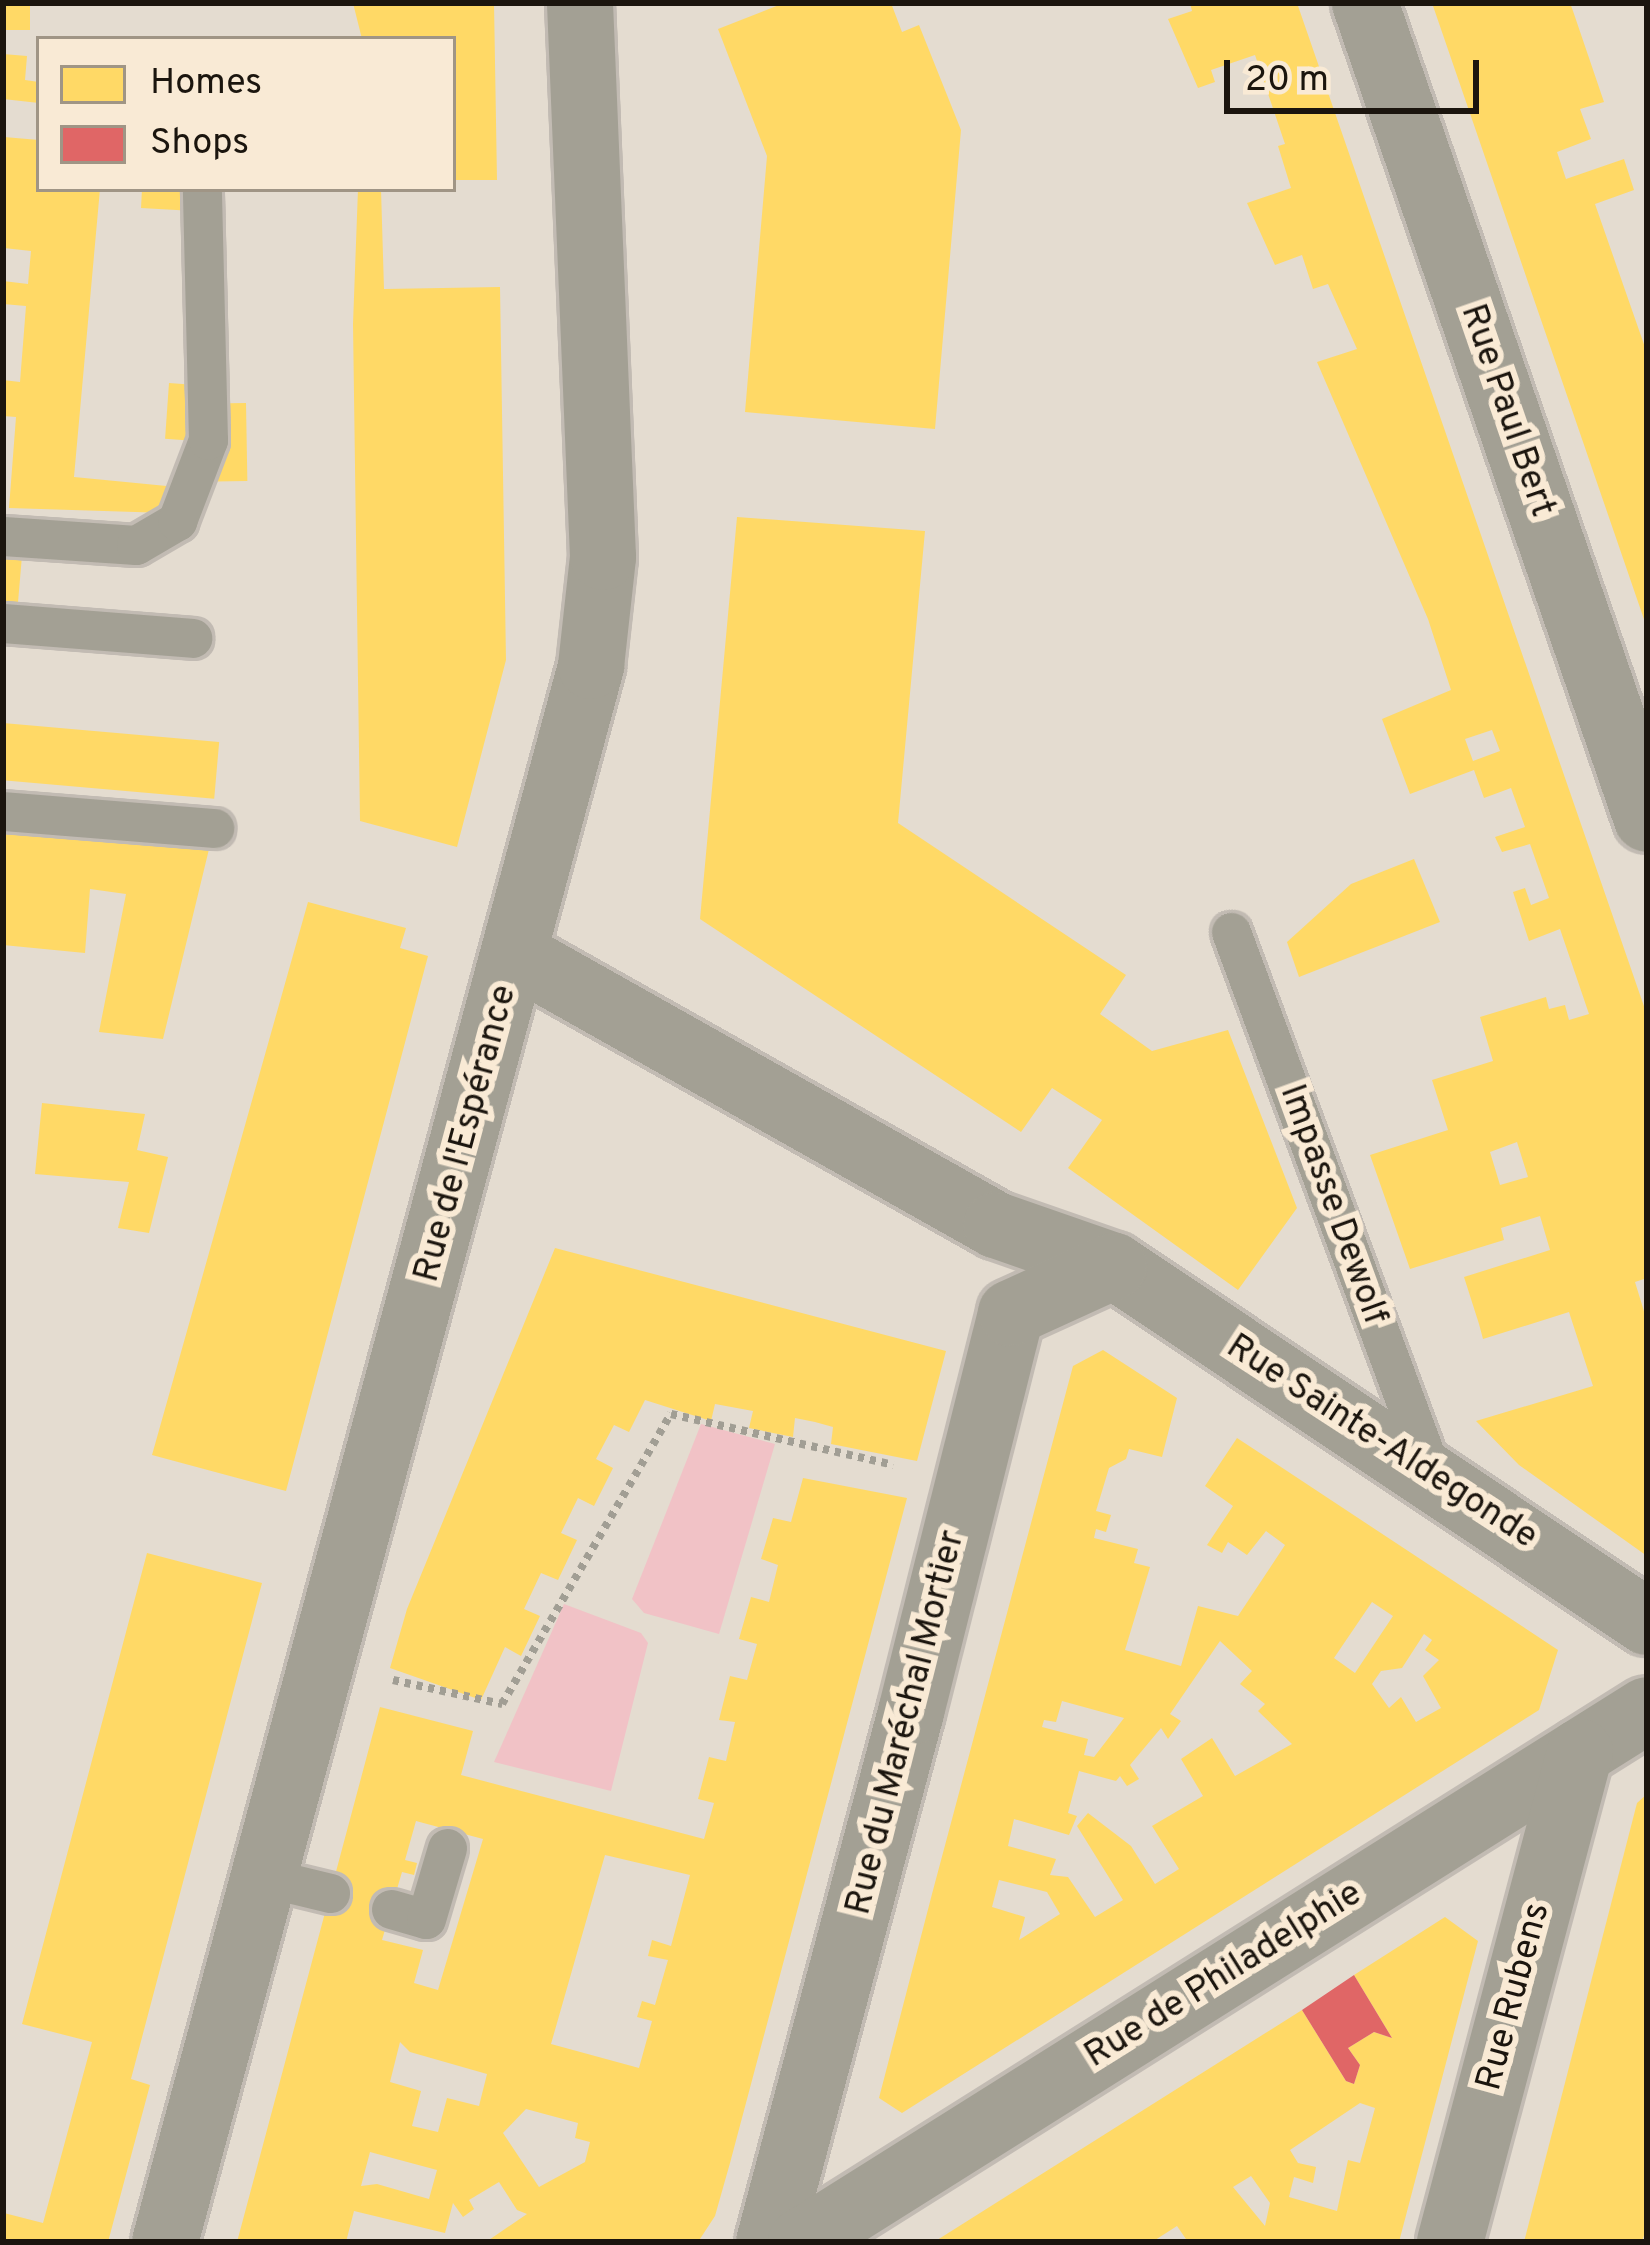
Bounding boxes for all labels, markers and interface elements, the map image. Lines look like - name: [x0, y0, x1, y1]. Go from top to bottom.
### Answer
- legend: [36, 36, 456, 192]
- scale bar: [1230, 36, 1485, 110]
- text: 20 m: [1245, 58, 1329, 104]
- text: Homes: [150, 61, 262, 107]
- text: Shops: [150, 121, 249, 167]
- street label: Rue Paul Bert: [1449, 299, 1563, 523]
- street label: Rue de l'Espérance: [407, 981, 527, 1287]
- street label: Impasse Dewolf: [1269, 1079, 1395, 1331]
- street label: Rue Sainte-Aldegonde: [1217, 1326, 1545, 1560]
- street label: Rue du Maréchal Mortier: [838, 1526, 976, 1920]
- street label: Rue de Philadelphie: [1077, 1873, 1371, 2079]
- street label: Rue Rubens: [1469, 1898, 1561, 2096]

